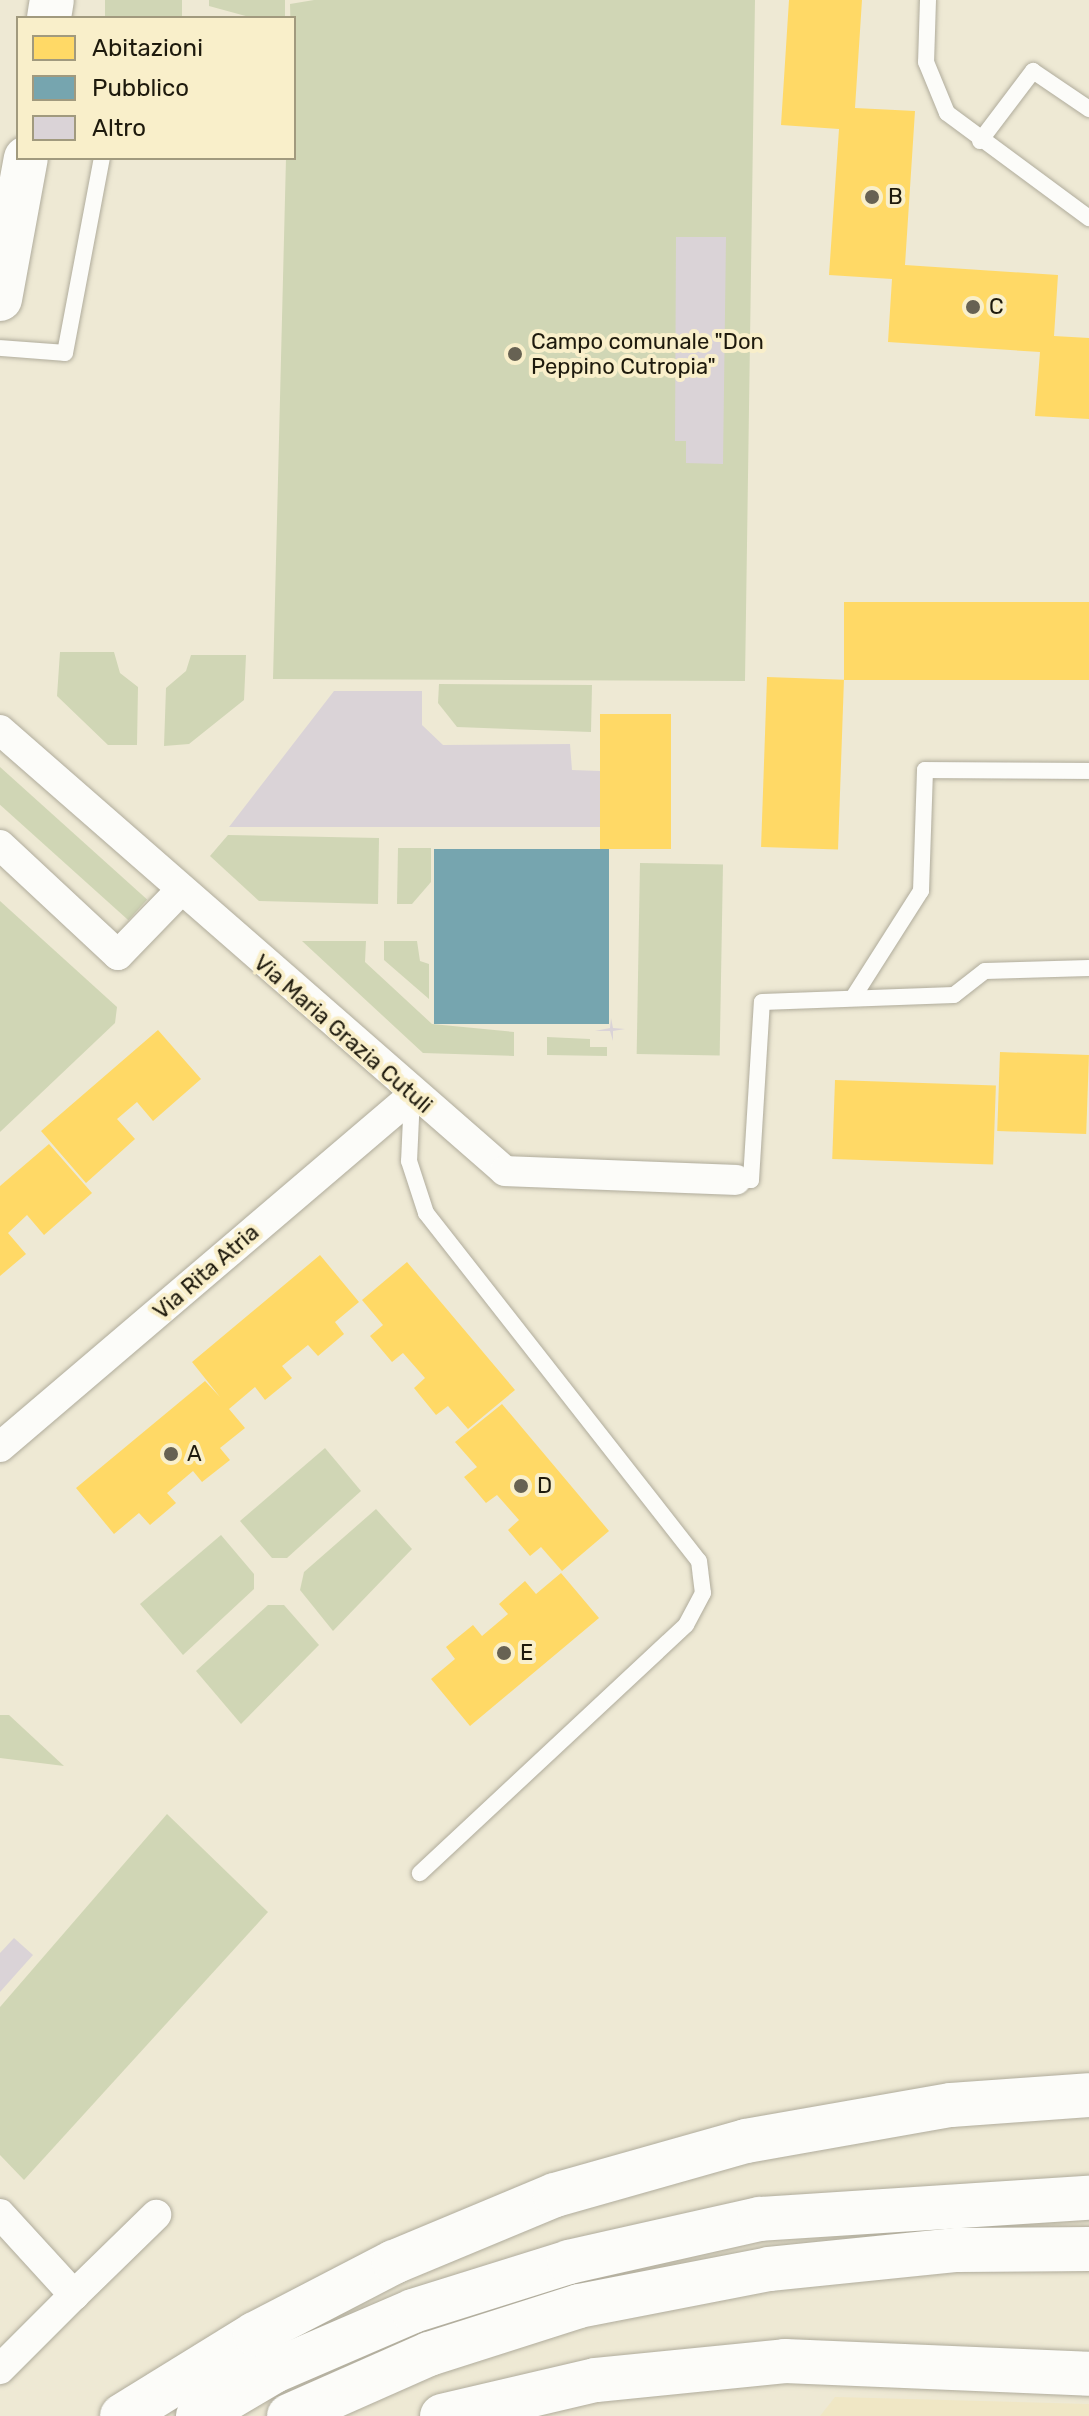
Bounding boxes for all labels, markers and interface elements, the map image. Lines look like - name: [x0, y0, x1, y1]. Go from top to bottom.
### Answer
- legend: [16, 16, 296, 160]
- text: Abitazioni: [92, 34, 203, 62]
- text: Pubblico: [92, 74, 189, 102]
- text: Altro: [92, 114, 146, 142]
- place label: B: [888, 184, 903, 210]
- marker: B: [863, 188, 881, 206]
- place label: C: [989, 294, 1004, 320]
- marker: C: [964, 298, 982, 316]
- place label: Campo comunale "Don Peppino Cutropia": [531, 328, 764, 380]
- marker: Campo comunale "Don Peppino Cutropia": [506, 345, 524, 363]
- street label: Via Maria Grazia Cutuli: [248, 949, 438, 1119]
- street label: Via Rita Atria: [148, 1219, 264, 1325]
- place label: A: [187, 1441, 202, 1467]
- marker: A: [162, 1445, 180, 1463]
- place label: D: [537, 1473, 552, 1499]
- marker: D: [512, 1477, 530, 1495]
- place label: E: [520, 1640, 533, 1666]
- marker: E: [495, 1644, 513, 1662]

